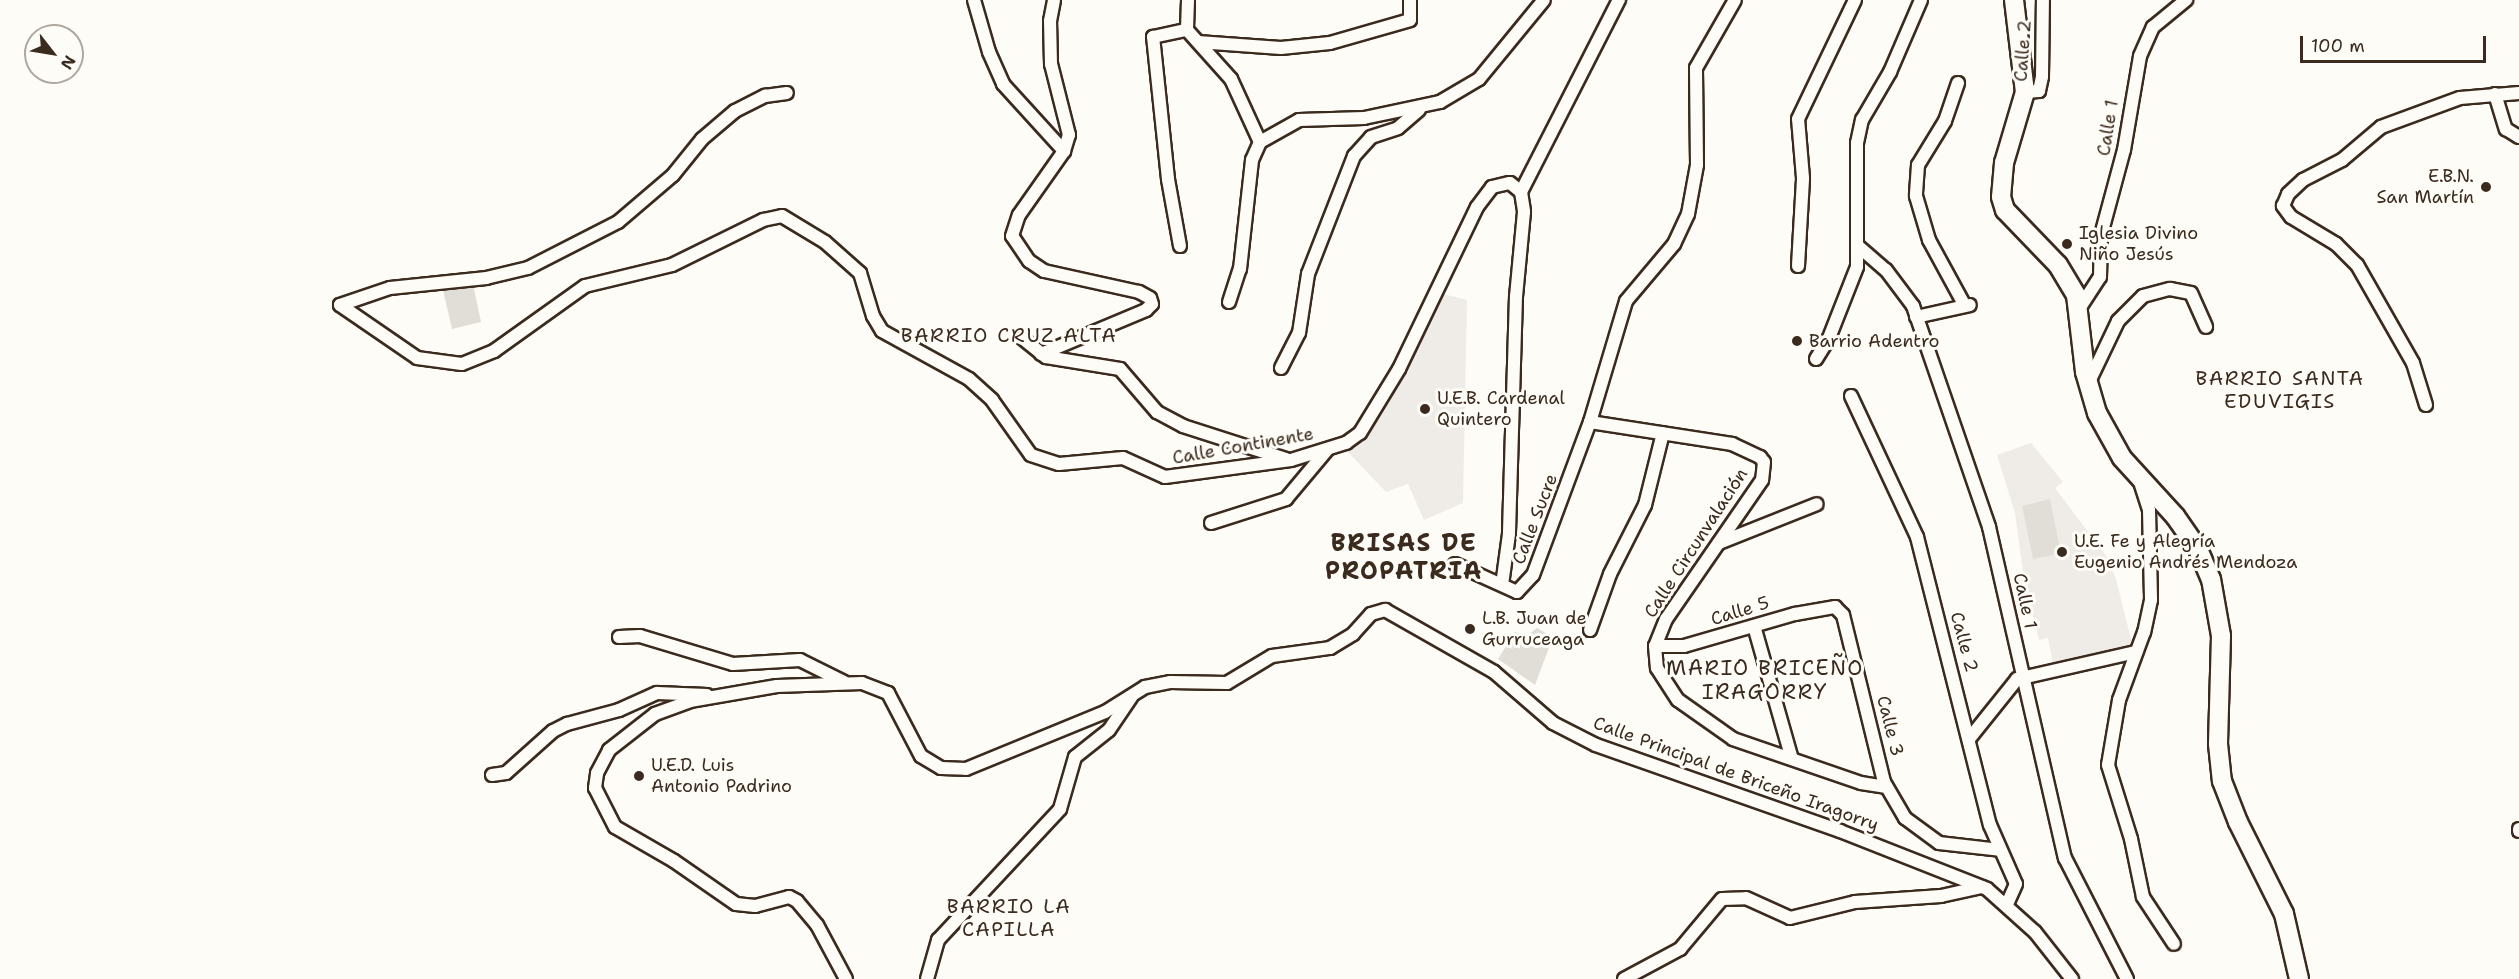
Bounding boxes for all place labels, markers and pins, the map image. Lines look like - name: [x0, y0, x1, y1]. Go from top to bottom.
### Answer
- place label: E.B.N. San Martín: [2376, 166, 2474, 208]
- marker: E.B.N. San Martín: [2479, 180, 2493, 194]
- place label: Iglesia Divino Niño Jesús: [2079, 223, 2198, 266]
- marker: Iglesia Divino Niño Jesús: [2060, 237, 2074, 251]
- place label: Barrio Adentro: [1809, 330, 1939, 352]
- marker: Barrio Adentro: [1790, 334, 1804, 348]
- place label: U.E.B. Cardenal Quintero: [1437, 388, 1565, 430]
- marker: U.E.B. Cardenal Quintero: [1418, 402, 1432, 416]
- place label: U.E. Fe y Alegría Eugenio Andrés Mendoza: [2074, 531, 2297, 574]
- marker: U.E. Fe y Alegría Eugenio Andrés Mendoza: [2055, 545, 2069, 559]
- place label: L.B. Juan de Gurruceaga: [1482, 608, 1587, 650]
- marker: L.B. Juan de Gurruceaga: [1463, 622, 1477, 636]
- place label: U.E.D. Luis Antonio Padrino: [651, 755, 792, 798]
- marker: U.E.D. Luis Antonio Padrino: [632, 769, 646, 783]

